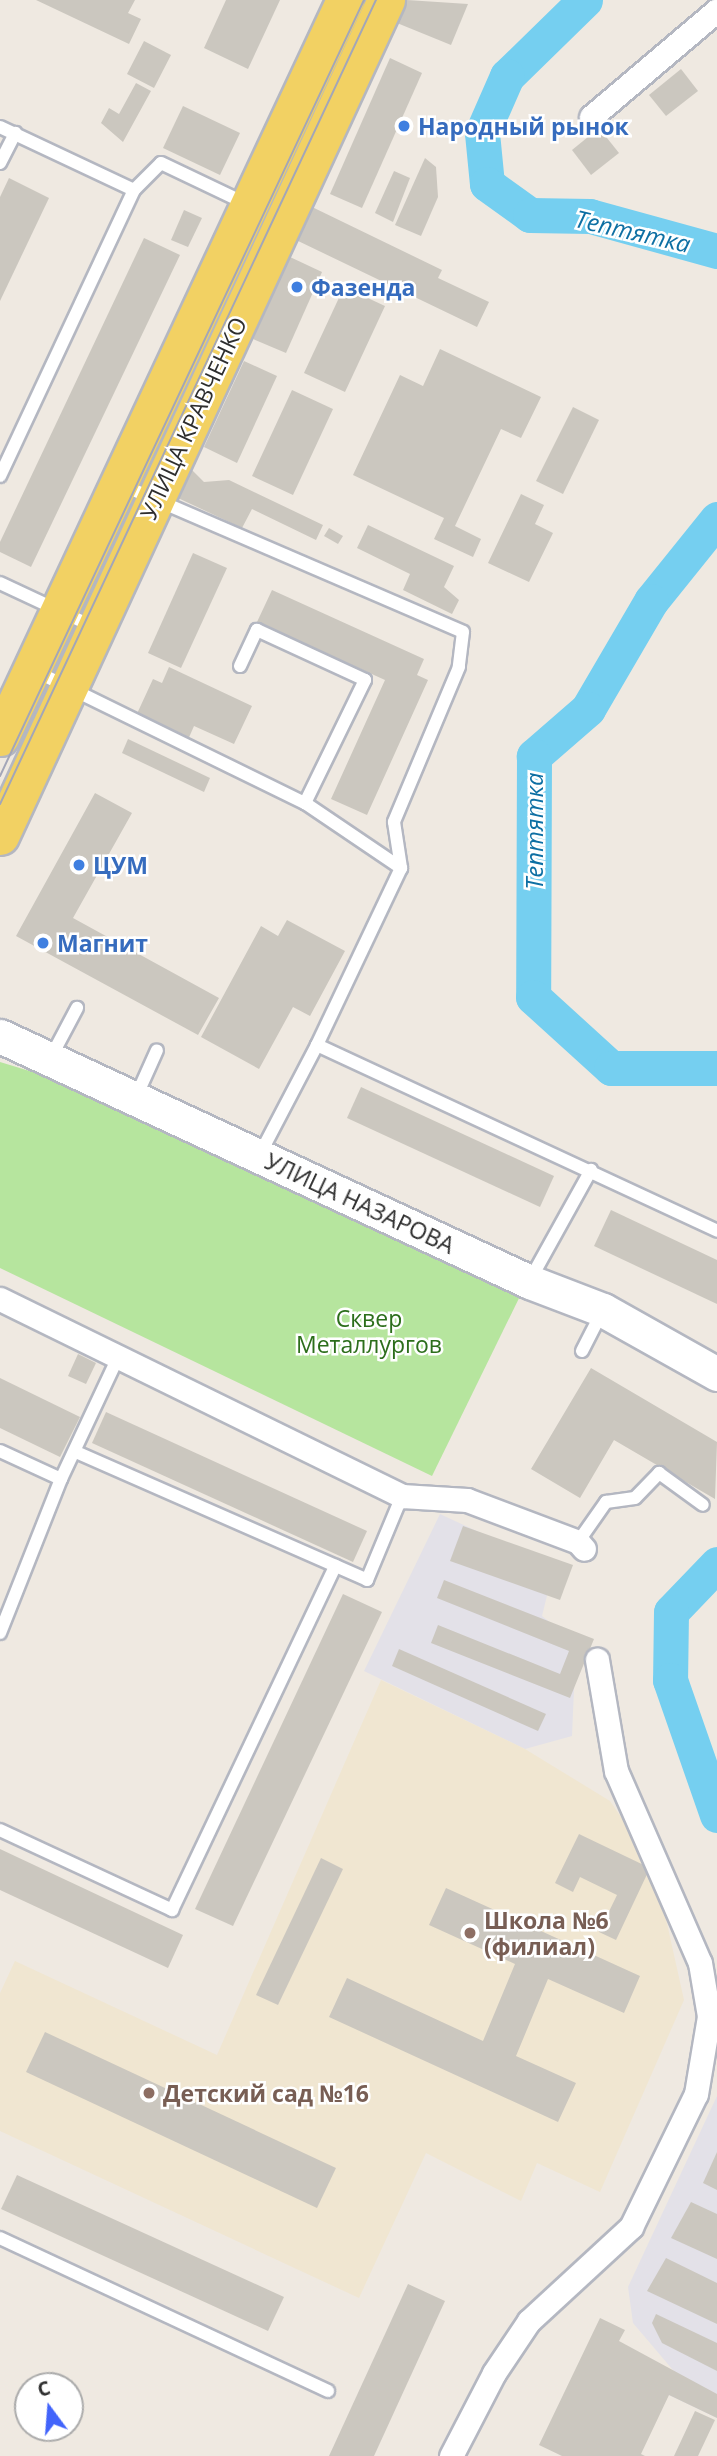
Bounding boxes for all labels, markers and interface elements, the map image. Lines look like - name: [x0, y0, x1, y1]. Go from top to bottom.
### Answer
- place label: Народный рынок: [418, 112, 629, 140]
- marker: Народный рынок: [396, 118, 412, 134]
- water label: Тептятка: [573, 204, 693, 258]
- place label: Фазенда: [311, 273, 415, 301]
- marker: Фазенда: [289, 279, 305, 295]
- street label: УЛИЦА КРАВЧЕНКО: [134, 312, 252, 524]
- water label: Тептятка: [520, 772, 548, 890]
- place label: ЦУМ: [93, 851, 148, 879]
- marker: ЦУМ: [71, 857, 87, 873]
- place label: Магнит: [57, 929, 148, 957]
- marker: Магнит: [35, 935, 51, 951]
- street label: УЛИЦА НАЗАРОВА: [261, 1147, 459, 1259]
- park label: Сквер Металлургов: [296, 1304, 442, 1358]
- place label: Школа №6 (филиал): [484, 1906, 609, 1960]
- marker: Школа №6 (филиал): [462, 1925, 478, 1941]
- place label: Детский сад №16: [163, 2079, 369, 2107]
- marker: Детский сад №16: [141, 2085, 157, 2101]
- north arrow: [14, 2372, 84, 2442]
- text: С: [34, 2375, 53, 2403]

